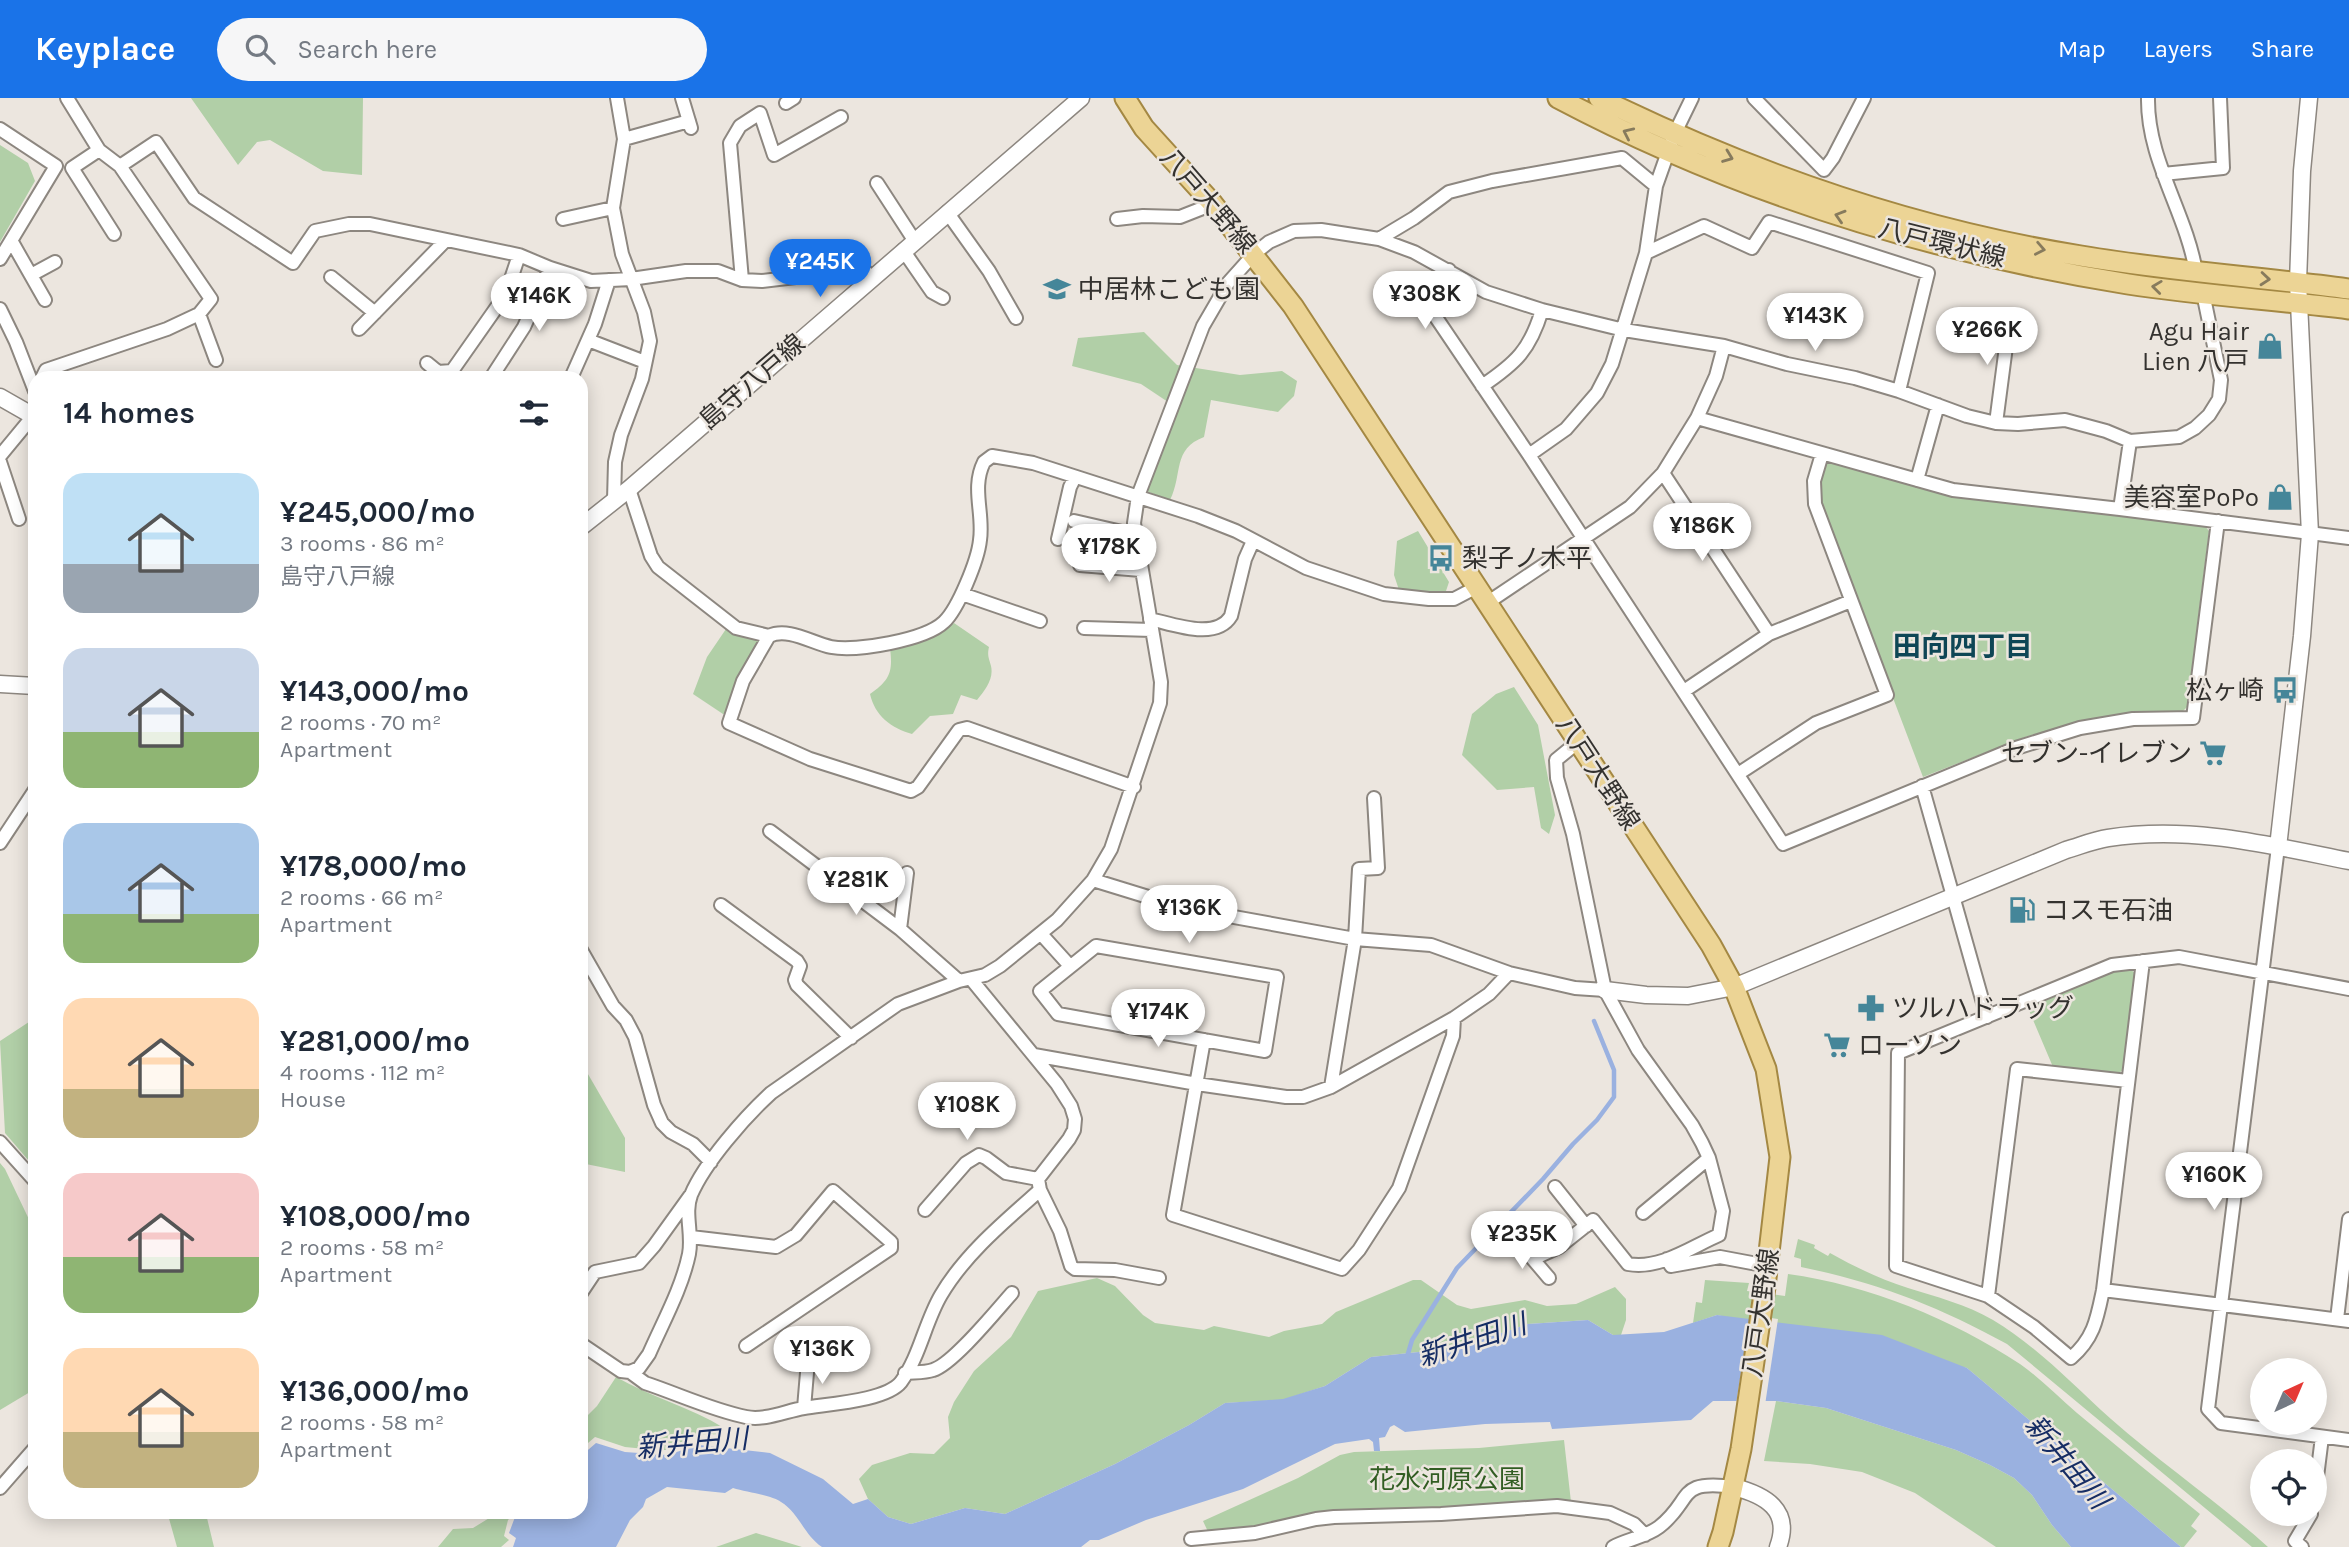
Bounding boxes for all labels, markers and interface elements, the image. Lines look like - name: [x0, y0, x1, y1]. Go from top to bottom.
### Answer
- search box: [217, 18, 707, 81]
- text: Keyplace: [35, 30, 175, 68]
- icon: search: [241, 30, 279, 68]
- text: Search here: [297, 34, 437, 65]
- text: Map: [2058, 35, 2106, 63]
- text: Layers: [2144, 35, 2213, 63]
- text: Share: [2251, 35, 2314, 63]
- one-way arrow: [1623, 127, 1635, 141]
- street label: 八戸大野線: [1154, 142, 1262, 260]
- one-way arrow: [1721, 148, 1733, 162]
- one-way arrow: [1834, 209, 1846, 224]
- street label: 八戸環状線: [1875, 212, 2009, 274]
- pin: ¥245K: [771, 240, 869, 299]
- one-way arrow: [2033, 240, 2045, 255]
- text: ¥245K: [785, 248, 855, 275]
- one-way arrow: [2260, 271, 2271, 286]
- pin: ¥308K: [1376, 272, 1474, 331]
- pin: ¥146K: [490, 274, 588, 333]
- school or university icon: 中居林こども園: [1042, 274, 1072, 304]
- place label: 中居林こども園: [1078, 274, 1260, 305]
- text: ¥308K: [1389, 280, 1461, 307]
- one-way arrow: [2151, 280, 2163, 295]
- text: ¥146K: [507, 282, 571, 309]
- pin: ¥143K: [1766, 294, 1864, 353]
- text: ¥143K: [1783, 302, 1847, 329]
- pin: ¥266K: [1938, 308, 2036, 367]
- text: ¥266K: [1952, 316, 2022, 343]
- place label: Agu Hair Lien 八戸: [2142, 316, 2250, 377]
- street label: 島守八戸線: [693, 328, 811, 436]
- shop icon: Agu Hair Lien 八戸: [2255, 331, 2285, 361]
- icon: filters: [515, 394, 553, 432]
- text: 14 homes: [63, 395, 195, 431]
- place label: 美容室PoPo: [2124, 482, 2259, 513]
- shop icon: 美容室PoPo: [2265, 482, 2295, 512]
- text: ¥245,000/mo: [280, 494, 475, 530]
- icon: home: [119, 501, 203, 585]
- pin: ¥186K: [1653, 504, 1751, 563]
- text: ¥186K: [1669, 512, 1735, 539]
- pin: ¥178K: [1060, 524, 1158, 584]
- text: 3 rooms · 86 m²: [280, 530, 445, 557]
- text: ¥178K: [1077, 533, 1141, 560]
- bus stop icon: 梨子ノ木平: [1426, 543, 1456, 573]
- place label: 梨子ノ木平: [1462, 543, 1592, 574]
- text: 島守八戸線: [280, 563, 395, 590]
- district label: 田向四丁目: [1893, 630, 2033, 663]
- text: ¥143,000/mo: [280, 673, 469, 709]
- place label: 松ヶ崎: [2186, 675, 2264, 706]
- bus stop icon: 松ヶ崎: [2270, 675, 2300, 705]
- icon: home: [119, 676, 203, 760]
- text: 2 rooms · 70 m²: [280, 709, 442, 736]
- street label: 八戸大野線: [1550, 710, 1646, 836]
- text: Apartment: [280, 736, 392, 763]
- place label: セブン-イレブン: [2001, 738, 2192, 769]
- supermarket icon: セブン-イレブン: [2198, 738, 2228, 768]
- text: ¥178,000/mo: [280, 848, 467, 884]
- icon: home: [119, 851, 203, 935]
- pin: ¥281K: [807, 858, 905, 917]
- text: ¥281K: [823, 866, 889, 893]
- text: 2 rooms · 66 m²: [280, 884, 443, 911]
- pin: ¥136K: [1140, 886, 1238, 945]
- text: ¥136K: [1157, 894, 1222, 921]
- fuel station icon: コスモ石油: [2007, 895, 2037, 925]
- place label: コスモ石油: [2043, 895, 2173, 926]
- text: Apartment: [280, 911, 392, 938]
- pin: ¥174K: [1109, 990, 1207, 1049]
- pharmacy icon: ツルハドラッグ: [1856, 993, 1886, 1023]
- place label: ツルハドラッグ: [1892, 993, 2074, 1024]
- text: ¥174K: [1127, 998, 1189, 1025]
- text: ¥281,000/mo: [280, 1023, 470, 1059]
- icon: home: [119, 1026, 203, 1110]
- supermarket icon: ローソン: [1822, 1030, 1852, 1060]
- place label: ローソン: [1858, 1030, 1962, 1061]
- text: 4 rooms · 112 m²: [280, 1059, 445, 1086]
- pin: ¥108K: [918, 1082, 1016, 1142]
- text: House: [280, 1086, 346, 1113]
- text: ¥108K: [934, 1091, 1000, 1118]
- pin: ¥160K: [2165, 1152, 2263, 1212]
- text: ¥160K: [2181, 1161, 2247, 1188]
- text: ¥108,000/mo: [280, 1198, 471, 1234]
- icon: home: [119, 1201, 203, 1285]
- pin: ¥235K: [1473, 1212, 1571, 1271]
- text: ¥235K: [1487, 1220, 1557, 1247]
- text: 2 rooms · 58 m²: [280, 1234, 444, 1261]
- street label: 八戸大野線: [1737, 1246, 1785, 1380]
- text: Apartment: [280, 1261, 392, 1288]
- water label: 新井田川: [1414, 1306, 1533, 1373]
- pin: ¥136K: [773, 1326, 871, 1386]
- text: ¥136K: [790, 1335, 855, 1362]
- north arrow: [2250, 1358, 2328, 1435]
- map controls: [2250, 1358, 2327, 1526]
- text: ¥136,000/mo: [280, 1373, 469, 1409]
- icon: home: [119, 1376, 203, 1460]
- water label: 新井田川: [2018, 1408, 2118, 1518]
- text: 2 rooms · 58 m²: [280, 1409, 444, 1436]
- water label: 新井田川: [635, 1421, 752, 1464]
- text: Apartment: [280, 1436, 392, 1463]
- button: locate: [2250, 1449, 2327, 1526]
- park label: 花水河原公園: [1369, 1464, 1525, 1495]

